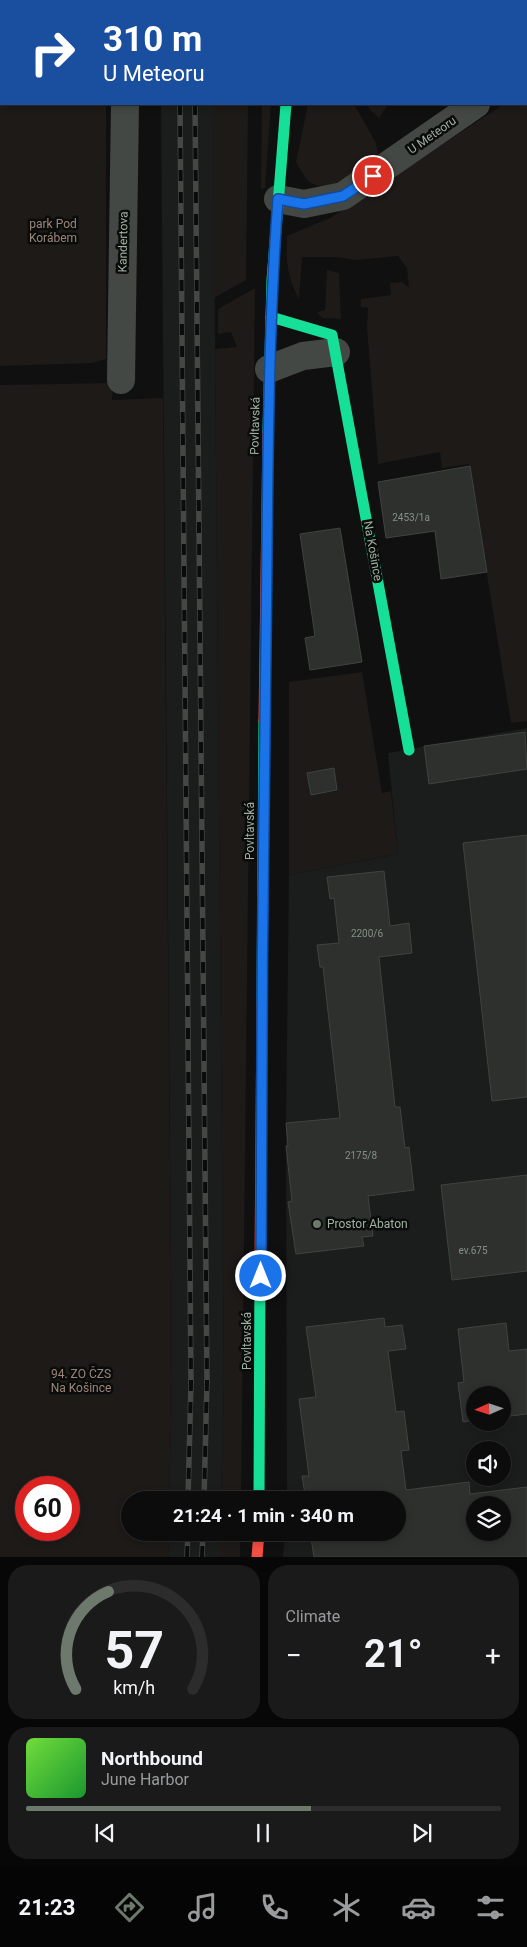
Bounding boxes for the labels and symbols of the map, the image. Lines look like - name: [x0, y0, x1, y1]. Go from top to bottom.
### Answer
- street label: U Meteoru: [405, 113, 459, 157]
- pin: [352, 155, 394, 197]
- street label: Kandertova: [115, 211, 131, 273]
- park label: park Pod Korábem: [29, 217, 77, 245]
- street label: Povltavská: [247, 397, 263, 455]
- house number: 2453/1a: [392, 512, 430, 523]
- street label: Na Košince: [361, 520, 385, 582]
- street label: Povltavská: [243, 802, 257, 860]
- house number: 2200/6: [351, 928, 383, 939]
- house number: 2175/8: [345, 1150, 377, 1161]
- place label: Prostor Abaton: [327, 1217, 408, 1231]
- marker: Prostor Abaton: [311, 1218, 323, 1230]
- house number: ev.675: [458, 1245, 488, 1256]
- position arrow: [234, 1249, 286, 1301]
- street label: Povltavská: [240, 1312, 254, 1370]
- park label: 94. ZO ČZS Na Košince: [51, 1366, 111, 1395]
- north arrow: [466, 1386, 511, 1431]
- speed limit sign: 60: [15, 1476, 80, 1541]

